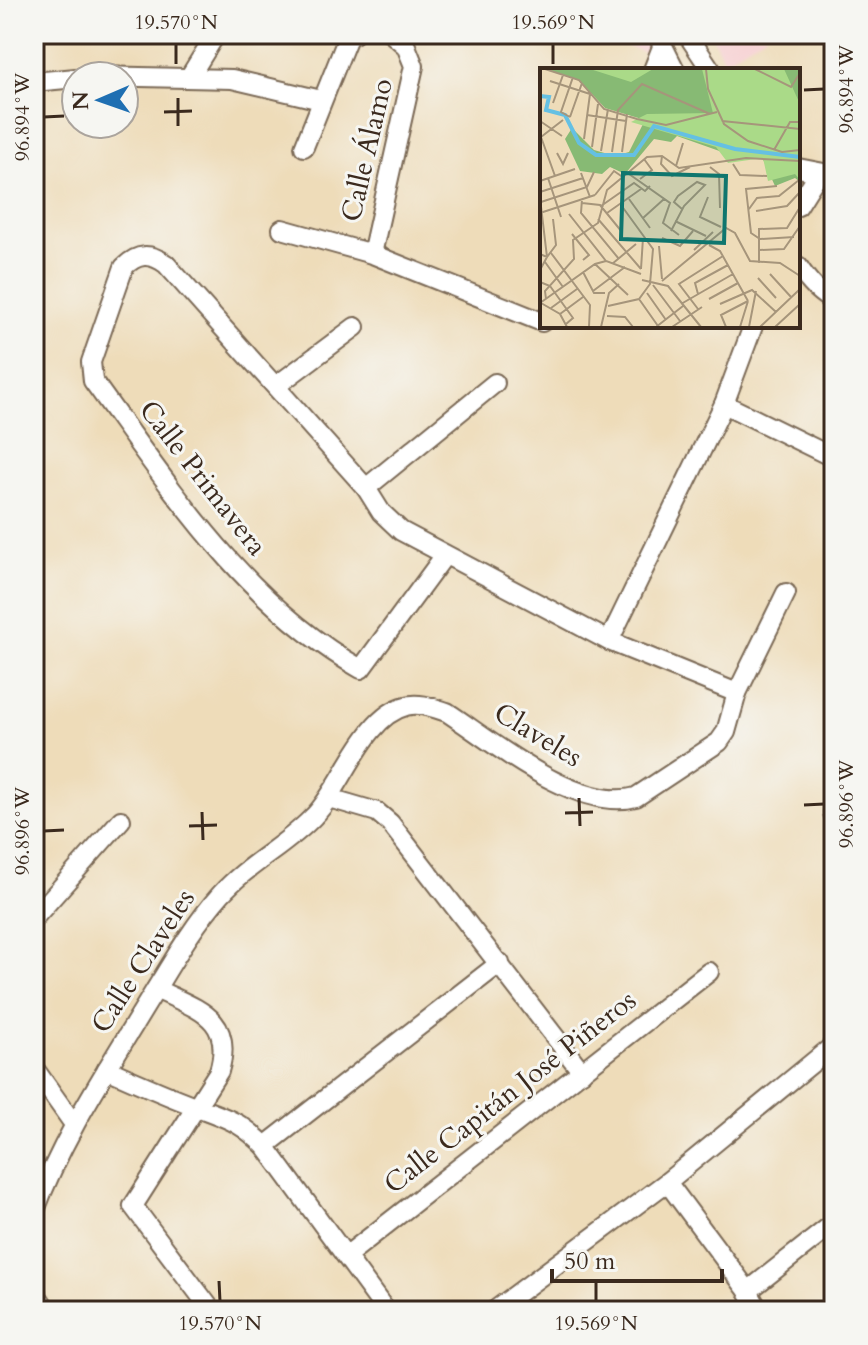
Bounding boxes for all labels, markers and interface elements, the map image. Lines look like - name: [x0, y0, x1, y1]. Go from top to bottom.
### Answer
- text: 19.570°N: [134, 9, 218, 36]
- text: 19.569°N: [511, 9, 595, 36]
- text: 96.894°W: [833, 44, 860, 133]
- north arrow: [60, 60, 140, 140]
- inset map: [540, 68, 800, 328]
- text: 96.894°W: [9, 72, 36, 161]
- street label: Calle Álamo: [332, 75, 402, 225]
- text: N: [66, 91, 96, 111]
- street label: Calle Primavera: [130, 392, 276, 564]
- street label: Claveles: [487, 694, 589, 776]
- text: 96.896°W: [833, 759, 860, 848]
- text: 96.896°W: [9, 786, 36, 875]
- street label: Calle Claveles: [82, 882, 204, 1040]
- street label: Calle Capitán José Piñeros: [376, 981, 644, 1203]
- scale bar: [552, 1233, 722, 1283]
- text: 50 m: [564, 1245, 616, 1278]
- text: 19.570°N: [178, 1310, 262, 1337]
- text: 19.569°N: [554, 1310, 638, 1337]

